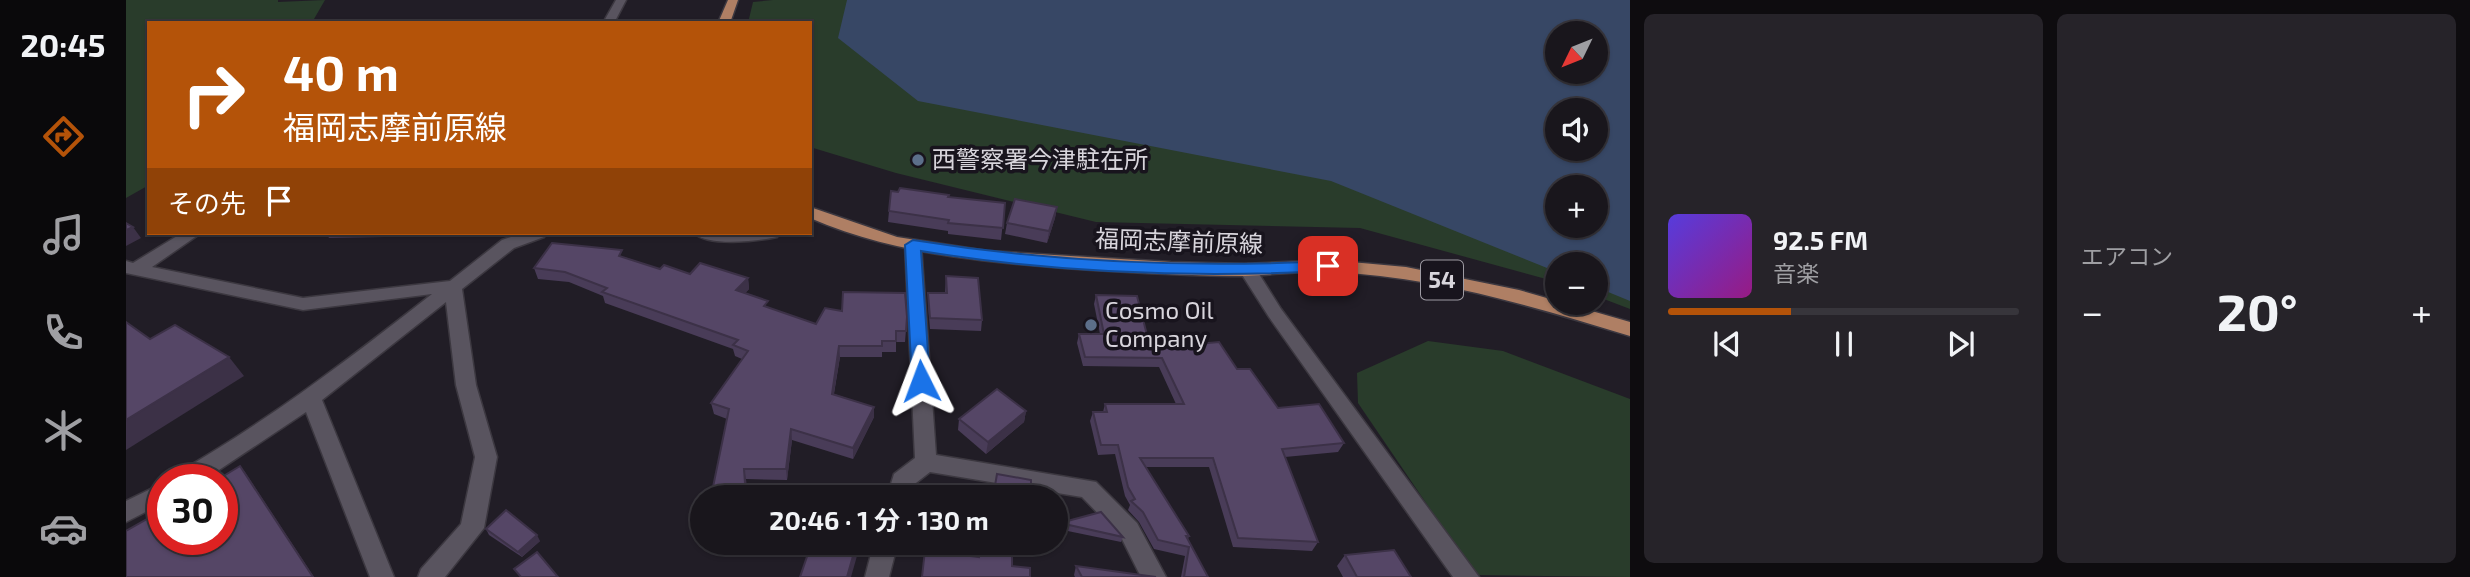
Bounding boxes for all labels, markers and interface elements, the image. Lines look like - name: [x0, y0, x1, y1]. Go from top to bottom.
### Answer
- north arrow: [1545, 21, 1608, 84]
- map controls: [1545, 21, 1608, 315]
- text: 20:45: [20, 25, 106, 63]
- text: 40 m: [283, 42, 399, 101]
- icon: right: [168, 49, 259, 140]
- button: sound: [1545, 98, 1608, 161]
- text: 福岡志摩前原線: [283, 107, 507, 145]
- icon: directions: [39, 112, 88, 161]
- place label: 西警察署今津駐在所: [932, 144, 1148, 173]
- marker: 西警察署今津駐在所: [910, 152, 926, 168]
- button: +: [1545, 175, 1608, 238]
- icon: arrive: [260, 182, 298, 220]
- text: その先: [168, 187, 246, 218]
- icon: music: [39, 210, 88, 259]
- street label: 福岡志摩前原線: [1095, 223, 1264, 258]
- text: 92.5 FM: [1773, 224, 1868, 255]
- pin: [1298, 236, 1358, 296]
- text: エアコン: [2081, 242, 2173, 270]
- icon: arrive: [1309, 247, 1347, 285]
- button: −: [1545, 252, 1608, 315]
- text: 音楽: [1773, 259, 1819, 287]
- road number: 54: [1421, 260, 1463, 300]
- text: 20°: [2217, 279, 2298, 341]
- text: −: [2081, 288, 2103, 334]
- text: +: [2411, 288, 2432, 334]
- place label: Cosmo Oil Company: [1105, 295, 1214, 352]
- icon: phone: [39, 308, 88, 357]
- marker: Cosmo Oil Company: [1083, 317, 1099, 333]
- icon: previous: [1708, 325, 1746, 363]
- icon: pause: [1825, 325, 1863, 363]
- icon: next: [1942, 325, 1980, 363]
- position arrow: [884, 344, 958, 418]
- icon: climate: [39, 406, 88, 455]
- speed limit sign: 30: [147, 464, 238, 555]
- icon: car: [39, 504, 88, 553]
- text: 20:46 · 1 分 · 130 m: [769, 504, 989, 535]

